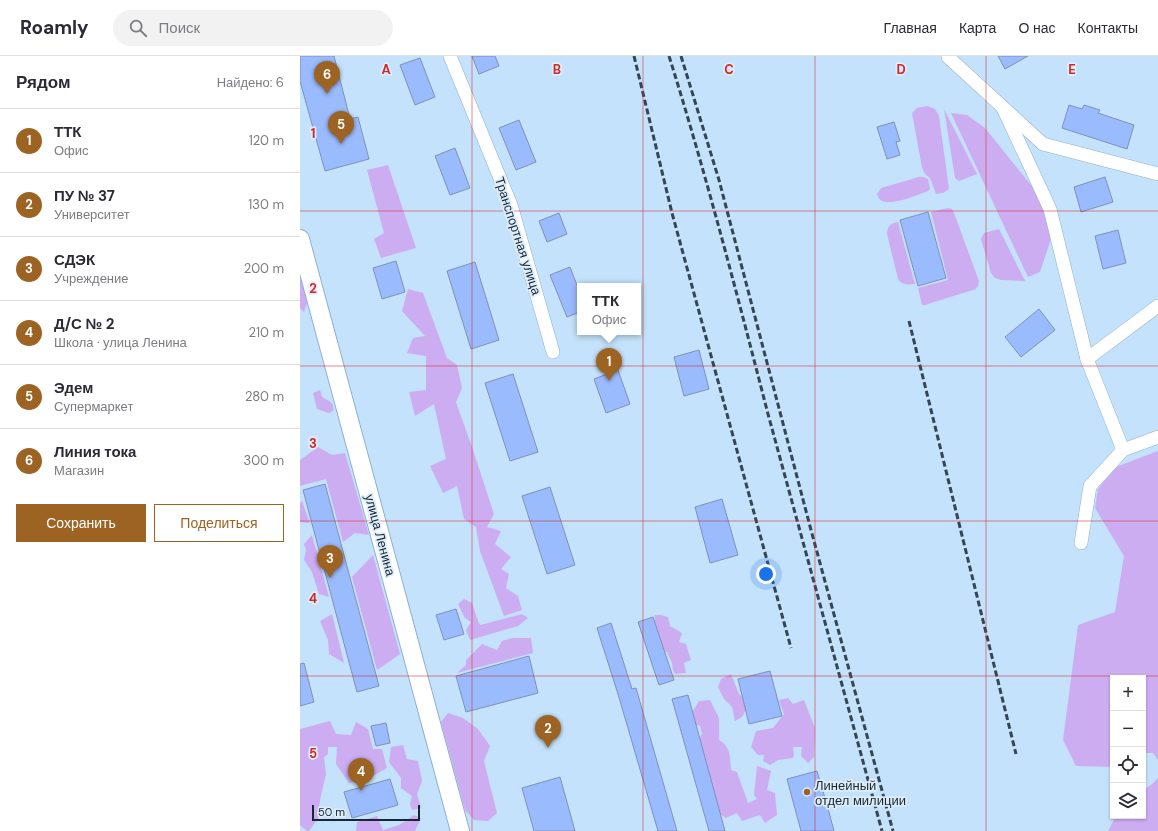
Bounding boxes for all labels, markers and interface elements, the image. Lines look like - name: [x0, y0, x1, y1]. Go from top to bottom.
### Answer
- search box: [113, 10, 393, 46]
- text: Roamly: [20, 15, 89, 40]
- icon: search: [127, 17, 149, 39]
- text: Поиск: [159, 18, 200, 38]
- text: Главная: [884, 19, 937, 37]
- text: Карта: [959, 19, 996, 37]
- text: О нас: [1018, 19, 1056, 37]
- text: Контакты: [1078, 19, 1138, 37]
- pin: 6: [314, 61, 340, 94]
- text: A: [381, 61, 391, 78]
- text: B: [553, 61, 561, 78]
- text: C: [724, 61, 734, 78]
- text: D: [896, 61, 906, 78]
- text: E: [1068, 61, 1076, 78]
- text: Рядом: [16, 71, 71, 93]
- text: Найдено: 6: [217, 74, 284, 91]
- pin: 5: [328, 111, 354, 144]
- text: ТТК: [54, 122, 81, 142]
- text: 1: [311, 125, 315, 142]
- text: 1: [27, 132, 31, 149]
- text: 120 m: [249, 132, 284, 149]
- text: Офис: [54, 142, 89, 159]
- street label: Транспортная улица: [491, 175, 545, 298]
- text: ПУ № 37: [54, 186, 115, 206]
- text: 2: [25, 196, 33, 213]
- text: 130 m: [248, 196, 284, 213]
- text: Университет: [54, 206, 130, 223]
- text: СДЭК: [54, 250, 95, 270]
- text: 3: [25, 260, 33, 277]
- text: 200 m: [244, 260, 284, 277]
- text: Учреждение: [54, 270, 129, 287]
- text: 2: [309, 280, 317, 297]
- popup: [577, 283, 641, 335]
- text: ТТК: [592, 291, 619, 311]
- text: Офис: [592, 311, 626, 328]
- text: Д/С № 2: [54, 314, 114, 334]
- text: 4: [25, 324, 33, 341]
- text: 210 m: [249, 324, 284, 341]
- text: Школа · улица Ленина: [54, 334, 187, 351]
- pin: 1: [596, 348, 622, 381]
- text: Эдем: [54, 378, 93, 398]
- text: 5: [25, 388, 33, 405]
- text: 280 m: [245, 388, 284, 405]
- text: Супермаркет: [54, 398, 133, 415]
- text: 3: [309, 435, 317, 452]
- text: Линия тока: [54, 442, 136, 462]
- text: 6: [25, 452, 33, 469]
- text: 300 m: [243, 452, 284, 469]
- text: Магазин: [54, 462, 104, 479]
- street label: улица Ленина: [361, 492, 399, 578]
- button: Сохранить: [16, 504, 146, 542]
- button: Поделиться: [154, 504, 284, 542]
- pin: 3: [317, 545, 343, 578]
- your location: [756, 564, 776, 584]
- text: 4: [309, 590, 317, 607]
- map controls: [1110, 675, 1146, 819]
- button: +: [1110, 675, 1146, 711]
- button: −: [1110, 711, 1146, 747]
- pin: 2: [535, 715, 561, 748]
- text: 5: [309, 745, 317, 762]
- button: locate: [1110, 747, 1146, 783]
- pin: 4: [348, 758, 374, 791]
- place label: Линейный отдел милиции: [815, 777, 906, 809]
- button: layers: [1110, 783, 1146, 819]
- marker: Линейный отдел милиции: [802, 787, 812, 797]
- scale bar: [312, 803, 420, 822]
- text: 50 m: [318, 805, 345, 819]

